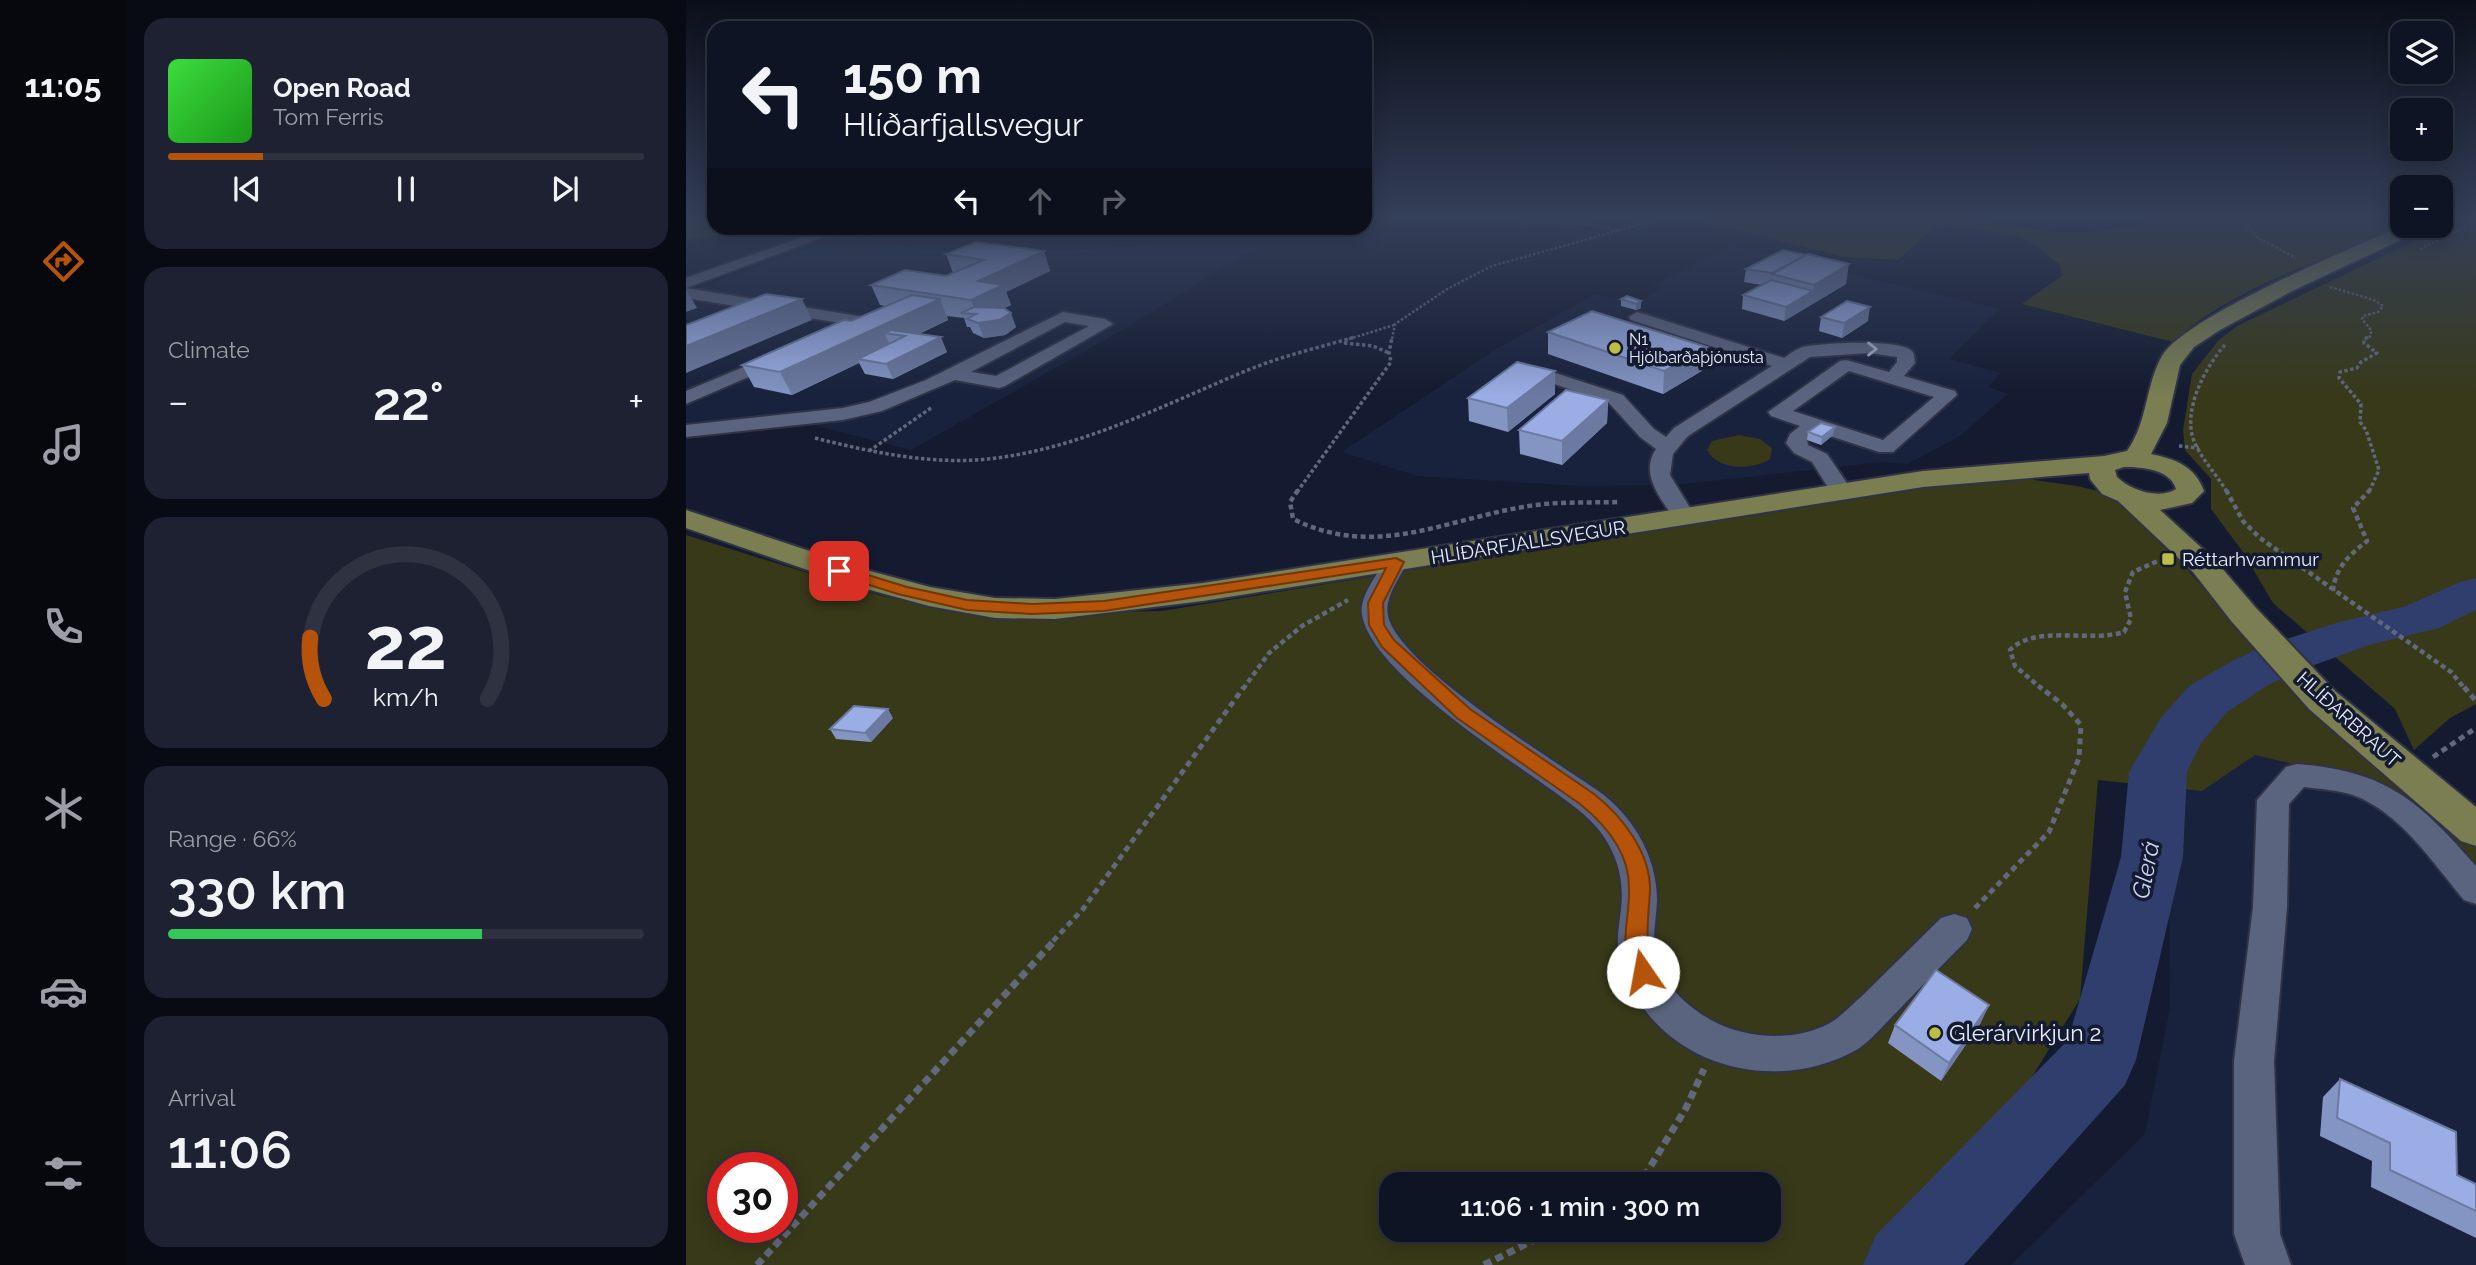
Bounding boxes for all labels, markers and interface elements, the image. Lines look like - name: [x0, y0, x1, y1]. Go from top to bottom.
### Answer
- map controls: [2390, 21, 2453, 238]
- button: layers: [2390, 21, 2453, 84]
- text: 150 m: [843, 47, 982, 104]
- icon: left: [728, 49, 819, 140]
- text: 11:05: [25, 67, 101, 104]
- text: Open Road: [273, 73, 411, 103]
- button: +: [2390, 98, 2453, 161]
- text: Tom Ferris: [273, 103, 384, 130]
- text: Hlíðarfjallsvegur: [843, 106, 1083, 143]
- icon: previous: [228, 170, 266, 208]
- icon: pause: [387, 170, 425, 208]
- icon: next: [546, 170, 584, 208]
- button: −: [2390, 175, 2453, 238]
- icon: left: [948, 182, 986, 220]
- icon: ahead: [1021, 182, 1059, 220]
- icon: right: [1094, 182, 1132, 220]
- icon: directions: [39, 237, 88, 286]
- place label: N1 Hjólbarðaþjónusta: [1629, 330, 1764, 367]
- text: Climate: [168, 336, 250, 363]
- marker: N1 Hjólbarðaþjónusta: [1607, 340, 1623, 356]
- one-way arrow: [1867, 341, 1877, 357]
- text: 22°: [373, 371, 444, 432]
- text: −: [168, 379, 188, 424]
- text: +: [628, 379, 644, 424]
- icon: music: [39, 420, 88, 469]
- street label: HLÍÐARFJALLSVEGUR: [1429, 516, 1627, 568]
- pin: [809, 541, 869, 601]
- place label: Réttarhvammur: [2182, 548, 2319, 570]
- marker: Réttarhvammur: [2160, 551, 2176, 567]
- icon: arrive: [820, 552, 858, 590]
- text: 22: [365, 601, 447, 686]
- icon: phone: [39, 602, 88, 651]
- street label: HLÍÐARBRAUT: [2293, 667, 2406, 771]
- text: km/h: [373, 681, 439, 711]
- icon: climate: [39, 784, 88, 833]
- text: Range · 66%: [168, 825, 297, 852]
- water label: Glerá: [2126, 839, 2165, 901]
- text: 330 km: [168, 860, 347, 921]
- position arrow: [1606, 935, 1680, 1009]
- icon: car: [39, 967, 88, 1016]
- place label: Glerárvirkjun 2: [1949, 1019, 2102, 1046]
- marker: Glerárvirkjun 2: [1927, 1025, 1943, 1041]
- text: Arrival: [168, 1084, 235, 1111]
- text: 11:06: [168, 1119, 292, 1180]
- icon: filters: [39, 1149, 88, 1198]
- speed limit sign: 30: [707, 1152, 798, 1243]
- text: 11:06 · 1 min · 300 m: [1460, 1192, 1700, 1222]

